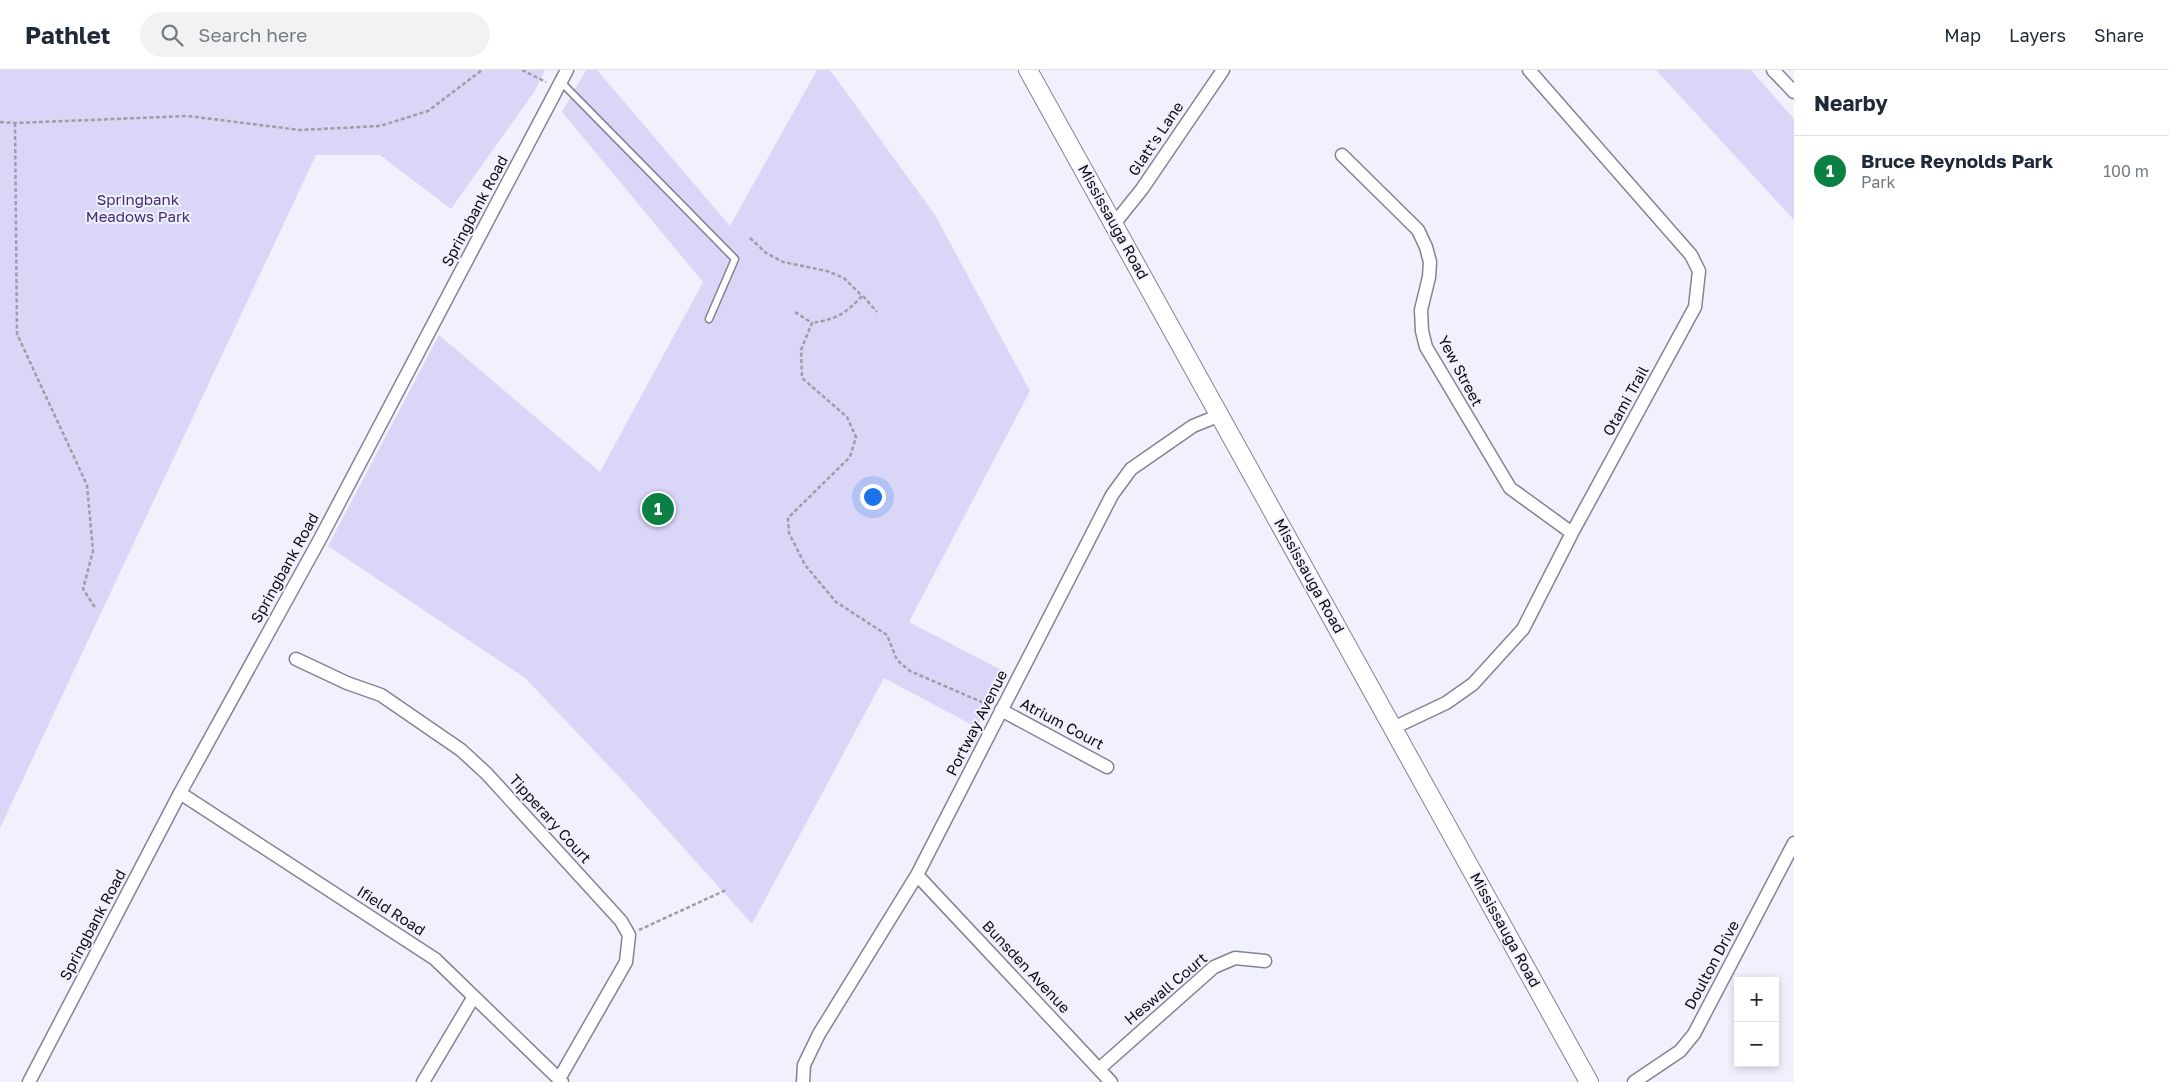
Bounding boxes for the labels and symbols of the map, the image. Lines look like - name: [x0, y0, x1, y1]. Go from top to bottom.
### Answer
- street label: Glatt's Lane: [1124, 98, 1187, 179]
- street label: Springbank Road: [437, 152, 511, 269]
- street label: Mississauga Road: [1075, 161, 1153, 282]
- park label: Springbank Meadows Park: [86, 190, 191, 225]
- street label: Yew Street: [1435, 332, 1487, 409]
- street label: Otami Trail: [1598, 362, 1652, 439]
- your location: [860, 484, 886, 510]
- pin: 1: [642, 490, 674, 528]
- street label: Springbank Road: [246, 509, 322, 626]
- street label: Mississauga Road: [1271, 515, 1349, 636]
- street label: Portway Avenue: [942, 666, 1011, 778]
- street label: Atrium Court: [1018, 694, 1107, 753]
- street label: Tipperary Court: [506, 770, 595, 867]
- street label: Springbank Road: [55, 866, 129, 983]
- street label: Mississauga Road: [1467, 869, 1545, 990]
- street label: Ifield Road: [354, 882, 429, 939]
- street label: Bunsden Avenue: [979, 916, 1074, 1017]
- street label: Doulton Drive: [1680, 917, 1742, 1012]
- street label: Heswall Court: [1120, 949, 1210, 1028]

